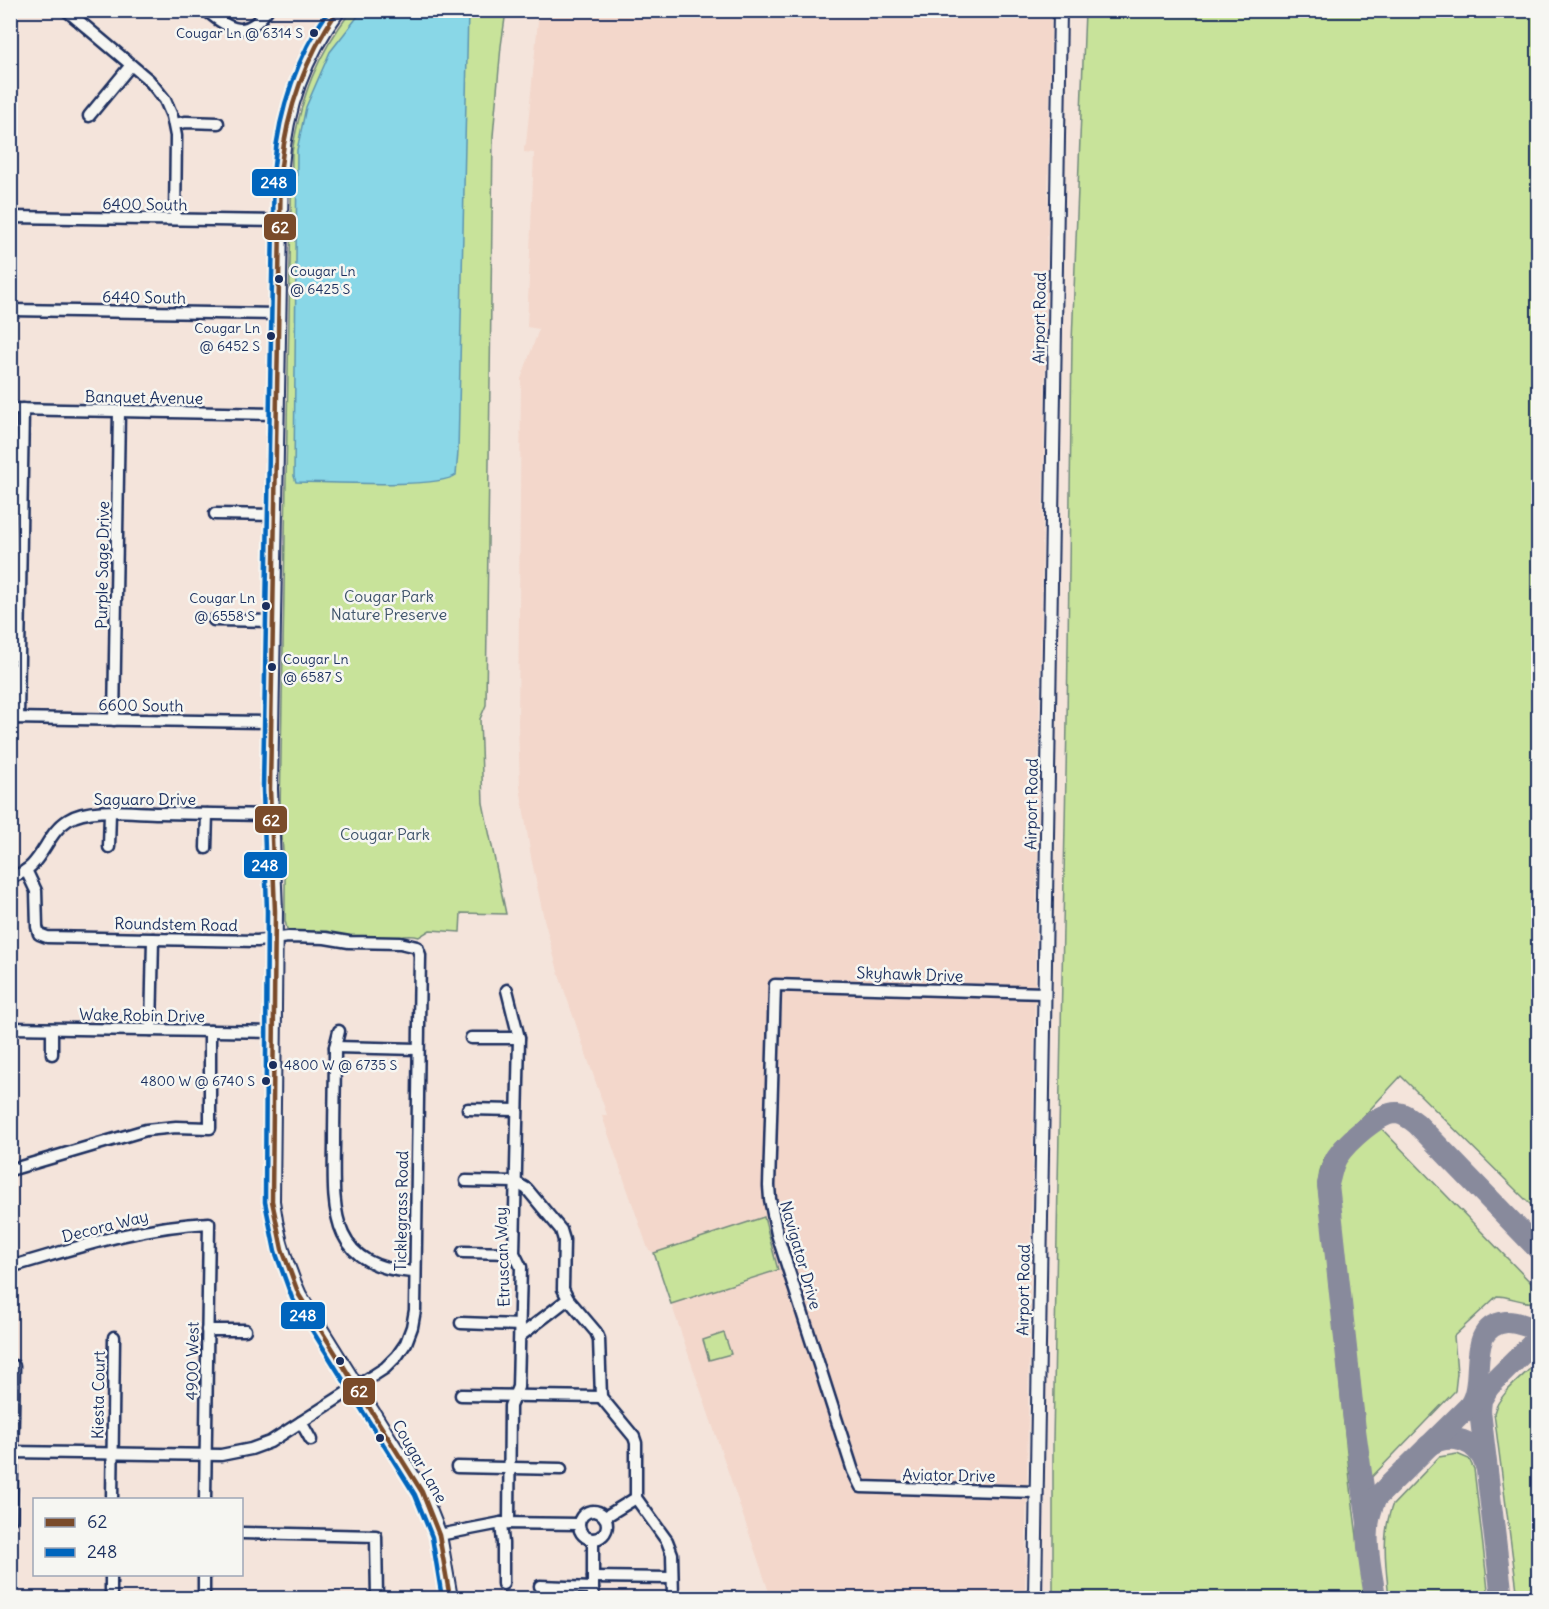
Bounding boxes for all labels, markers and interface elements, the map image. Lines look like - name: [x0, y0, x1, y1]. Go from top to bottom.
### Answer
- place label: Cougar Ln @ 6314 S: [176, 24, 303, 42]
- marker: Cougar Ln @ 6314 S: [308, 27, 320, 39]
- line badge: 248: [251, 168, 297, 197]
- text: 248: [261, 172, 287, 192]
- street label: 6400 South: [102, 193, 188, 215]
- line badge: 62: [263, 213, 297, 241]
- text: 62: [271, 217, 289, 237]
- place label: Cougar Ln @ 6425 S: [290, 262, 356, 298]
- street label: Airport Road: [1028, 272, 1050, 364]
- marker: Cougar Ln @ 6425 S: [273, 273, 285, 285]
- street label: 6440 South: [102, 286, 186, 308]
- place label: Cougar Ln @ 6452 S: [194, 319, 260, 355]
- marker: Cougar Ln @ 6452 S: [265, 330, 277, 342]
- street label: Banquet Avenue: [85, 386, 203, 408]
- street label: Purple Sage Drive: [91, 501, 113, 629]
- park label: Cougar Park Nature Preserve: [331, 586, 447, 624]
- place label: Cougar Ln @ 6558 S: [189, 589, 255, 625]
- marker: Cougar Ln @ 6558 S: [260, 600, 272, 612]
- place label: Cougar Ln @ 6587 S: [283, 650, 349, 686]
- marker: Cougar Ln @ 6587 S: [266, 661, 278, 673]
- street label: 6600 South: [98, 694, 184, 716]
- street label: Airport Road: [1020, 758, 1042, 850]
- street label: Saguaro Drive: [94, 789, 196, 809]
- line badge: 62: [254, 805, 288, 834]
- text: 62: [262, 810, 280, 830]
- park label: Cougar Park: [340, 824, 430, 844]
- line badge: 248: [243, 851, 288, 879]
- text: 248: [252, 855, 278, 875]
- street label: Roundstem Road: [114, 913, 238, 935]
- street label: Skyhawk Drive: [856, 962, 964, 986]
- street label: Wake Robin Drive: [79, 1004, 205, 1026]
- place label: 4800 W @ 6735 S: [284, 1056, 398, 1074]
- marker: 4800 W @ 6735 S: [267, 1059, 279, 1071]
- place label: 4800 W @ 6740 S: [141, 1072, 255, 1090]
- marker: 4800 W @ 6740 S: [260, 1075, 272, 1087]
- street label: Ticklegrass Road: [390, 1150, 412, 1272]
- street label: Navigator Drive: [776, 1198, 826, 1312]
- street label: Decora Way: [60, 1206, 150, 1246]
- street label: Etruscan Way: [490, 1207, 514, 1307]
- street label: Airport Road: [1012, 1244, 1034, 1336]
- line badge: 248: [280, 1301, 326, 1330]
- text: 248: [290, 1305, 316, 1325]
- street label: 4900 West: [181, 1321, 203, 1400]
- street label: Kiesta Court: [87, 1350, 109, 1439]
- unlabelled marker: [334, 1355, 346, 1367]
- line badge: 62: [342, 1377, 376, 1406]
- text: 62: [350, 1381, 368, 1401]
- street label: Cougar Lane: [388, 1416, 452, 1506]
- unlabelled marker: [374, 1432, 386, 1444]
- street label: Aviator Drive: [902, 1464, 996, 1486]
- legend: [33, 1498, 243, 1576]
- text: 62: [87, 1510, 107, 1533]
- text: 248: [87, 1540, 117, 1563]

